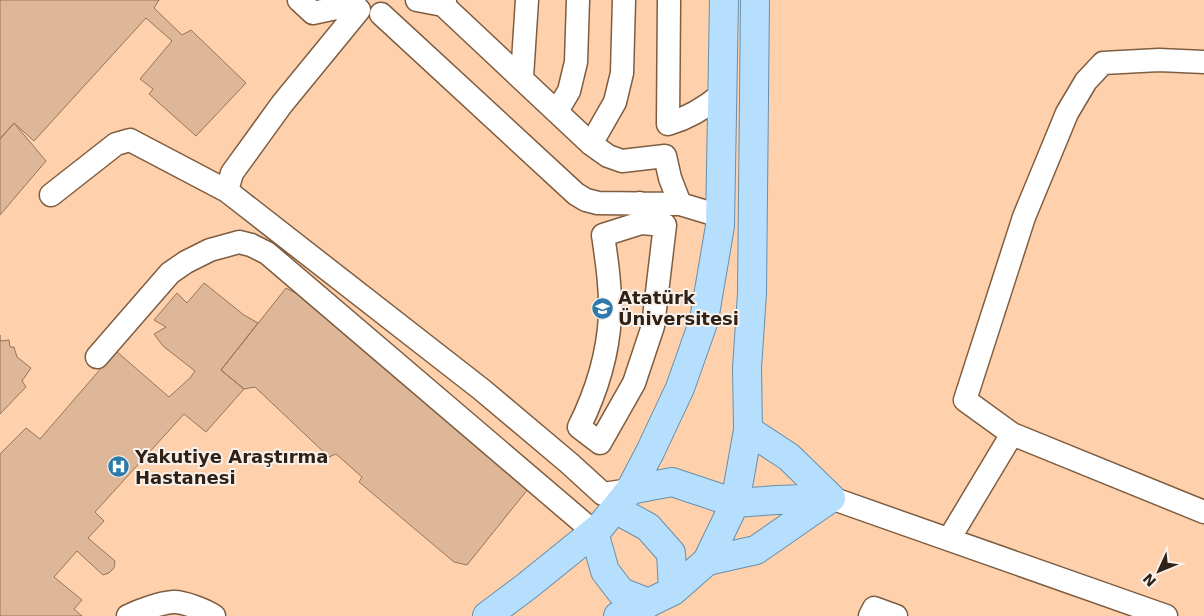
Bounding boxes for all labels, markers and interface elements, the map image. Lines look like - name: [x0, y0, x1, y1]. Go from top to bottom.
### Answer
- place label: Atatürk Üniversitesi: [618, 287, 739, 329]
- school or university icon: Atatürk Üniversitesi: [590, 296, 614, 320]
- place label: Yakutiye Araştırma Hastanesi: [134, 446, 329, 488]
- hospital icon: Yakutiye Araştırma Hastanesi: [107, 455, 131, 479]
- north arrow: [1134, 546, 1184, 596]
- text: N: [1140, 570, 1159, 590]

